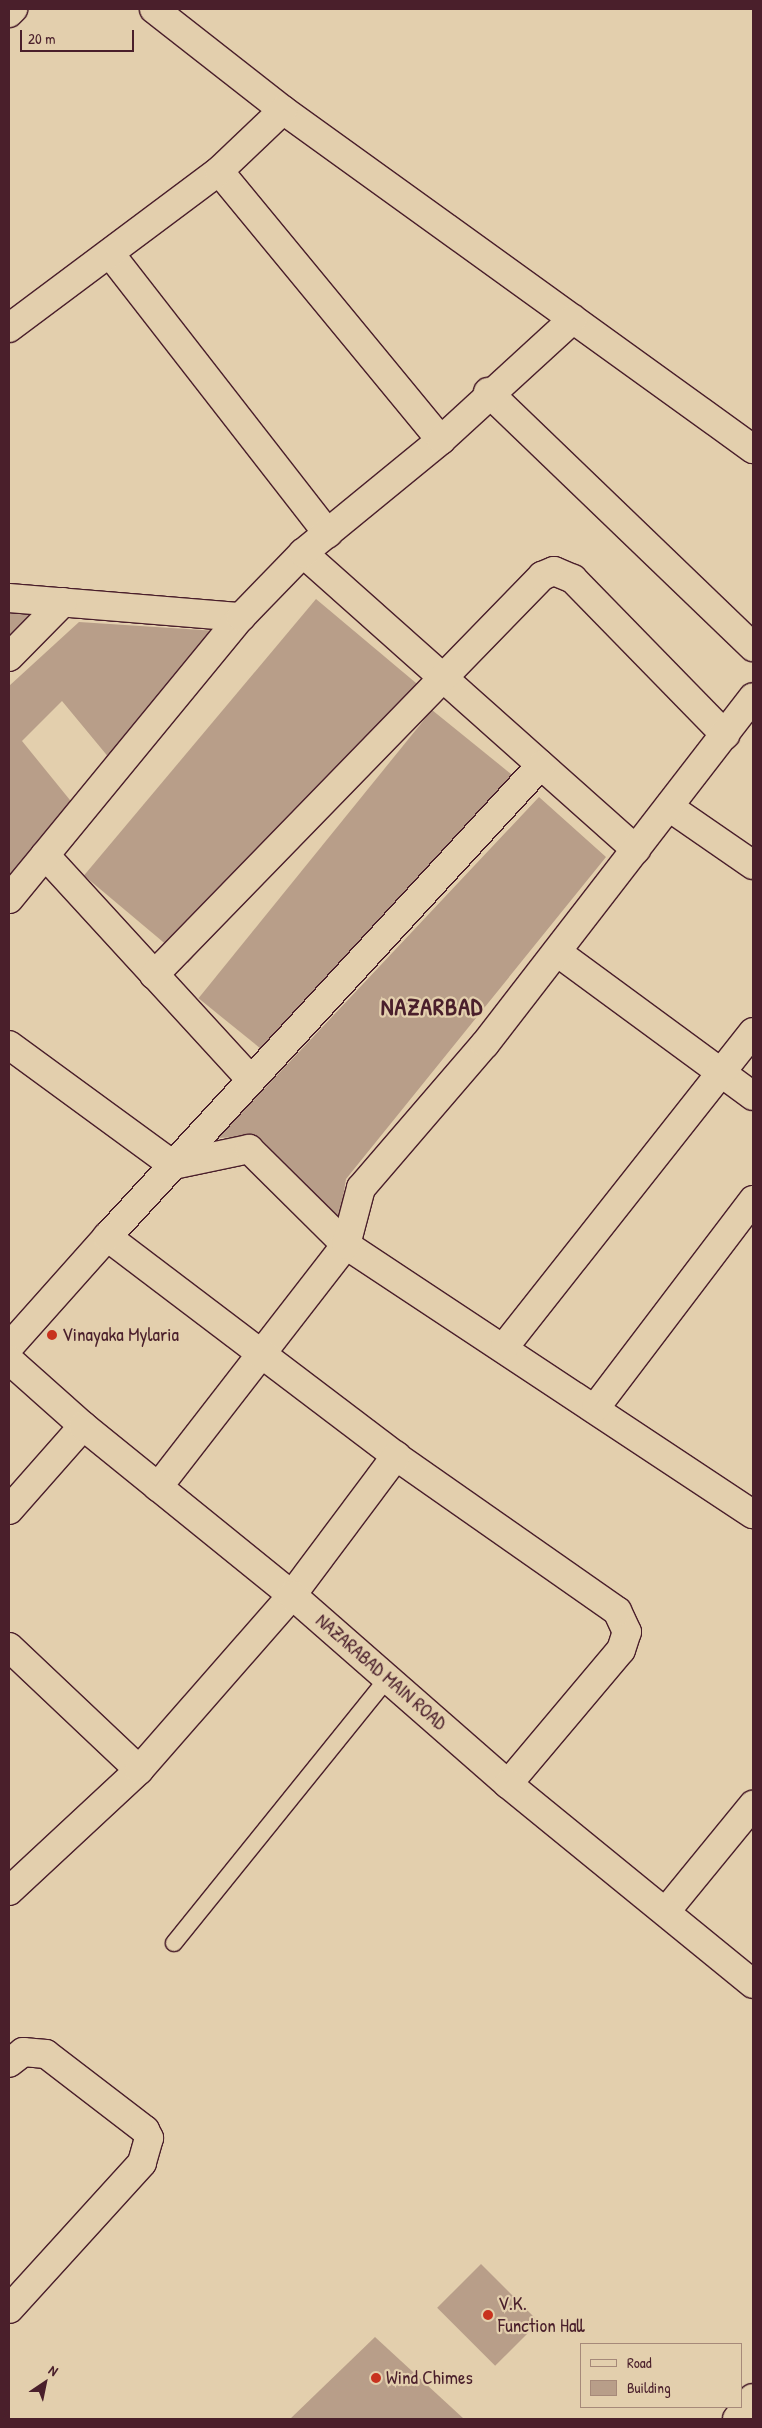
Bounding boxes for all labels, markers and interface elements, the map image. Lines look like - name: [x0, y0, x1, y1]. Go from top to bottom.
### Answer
- scale bar: [22, 20, 136, 52]
- text: 20 m: [28, 28, 55, 49]
- district label: NAZARBAD: [380, 993, 484, 1021]
- place label: Vinayaka Mylaria: [62, 1324, 179, 1346]
- marker: Vinayaka Mylaria: [46, 1329, 58, 1341]
- street label: NAZARABAD MAIN ROAD: [311, 1609, 451, 1735]
- place label: V.K. Function Hall: [498, 2293, 585, 2337]
- marker: V.K. Function Hall: [482, 2309, 494, 2321]
- legend: [580, 2343, 742, 2408]
- text: Road: [627, 2352, 652, 2373]
- north arrow: [20, 2358, 70, 2408]
- text: N: [45, 2360, 62, 2380]
- place label: Wind Chimes: [386, 2367, 473, 2389]
- marker: Wind Chimes: [370, 2372, 382, 2384]
- text: Building: [627, 2377, 671, 2398]

